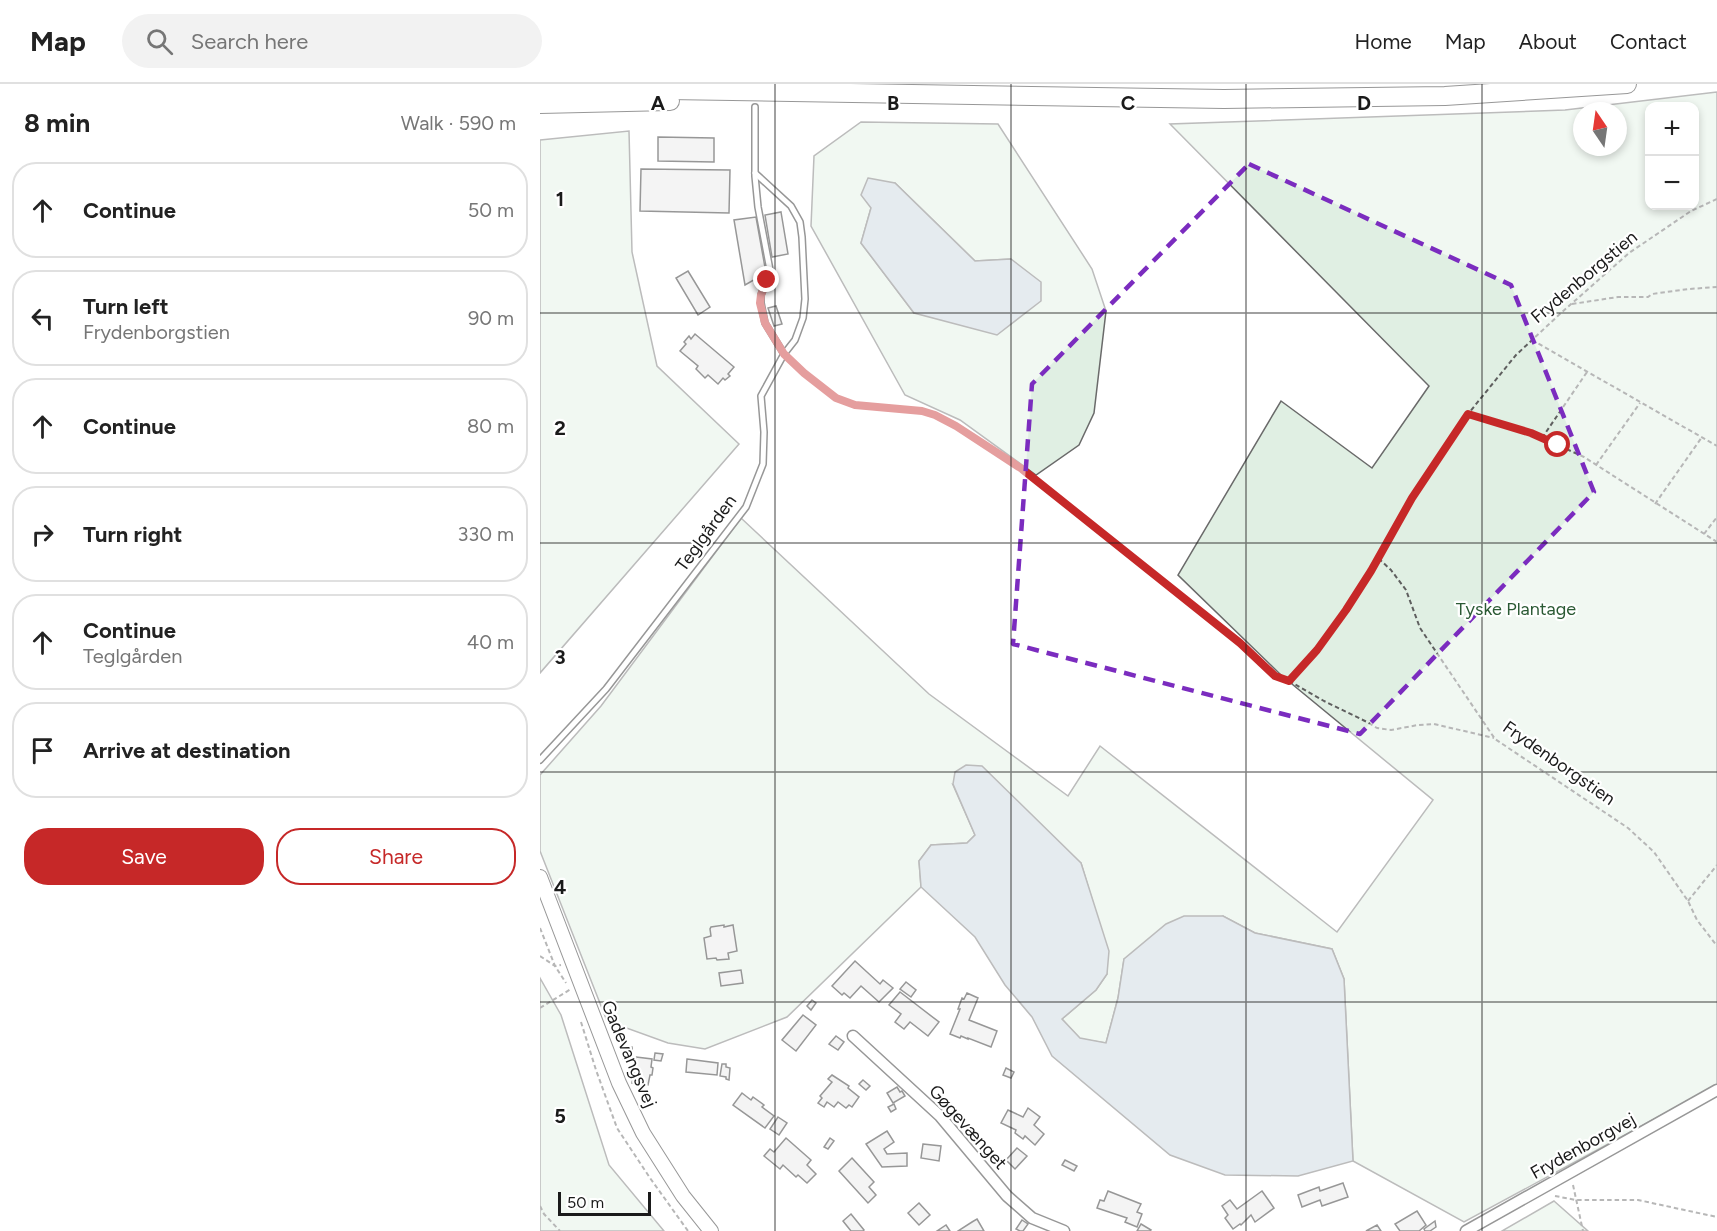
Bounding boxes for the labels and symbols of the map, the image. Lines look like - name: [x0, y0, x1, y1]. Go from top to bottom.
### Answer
- text: A: [651, 91, 666, 115]
- text: B: [887, 91, 899, 115]
- text: C: [1121, 91, 1135, 115]
- text: D: [1357, 91, 1371, 115]
- north arrow: [1573, 102, 1627, 156]
- text: 1: [556, 187, 564, 211]
- street label: Frydenborgstien: [1526, 226, 1642, 328]
- route end: [753, 266, 779, 292]
- text: 2: [554, 416, 566, 440]
- route start: [1544, 431, 1570, 457]
- street label: Teglgården: [671, 490, 741, 576]
- park label: Tyske Plantage: [1456, 598, 1576, 620]
- text: 3: [554, 645, 566, 669]
- street label: Frydenborgstien: [1499, 716, 1619, 810]
- text: 4: [554, 875, 567, 899]
- street label: Gadevangsvej: [597, 997, 661, 1111]
- street label: Gøgevænget: [924, 1080, 1012, 1174]
- text: 5: [554, 1104, 566, 1128]
- street label: Frydenborgvej: [1527, 1108, 1639, 1184]
- scale bar: [558, 1189, 651, 1216]

